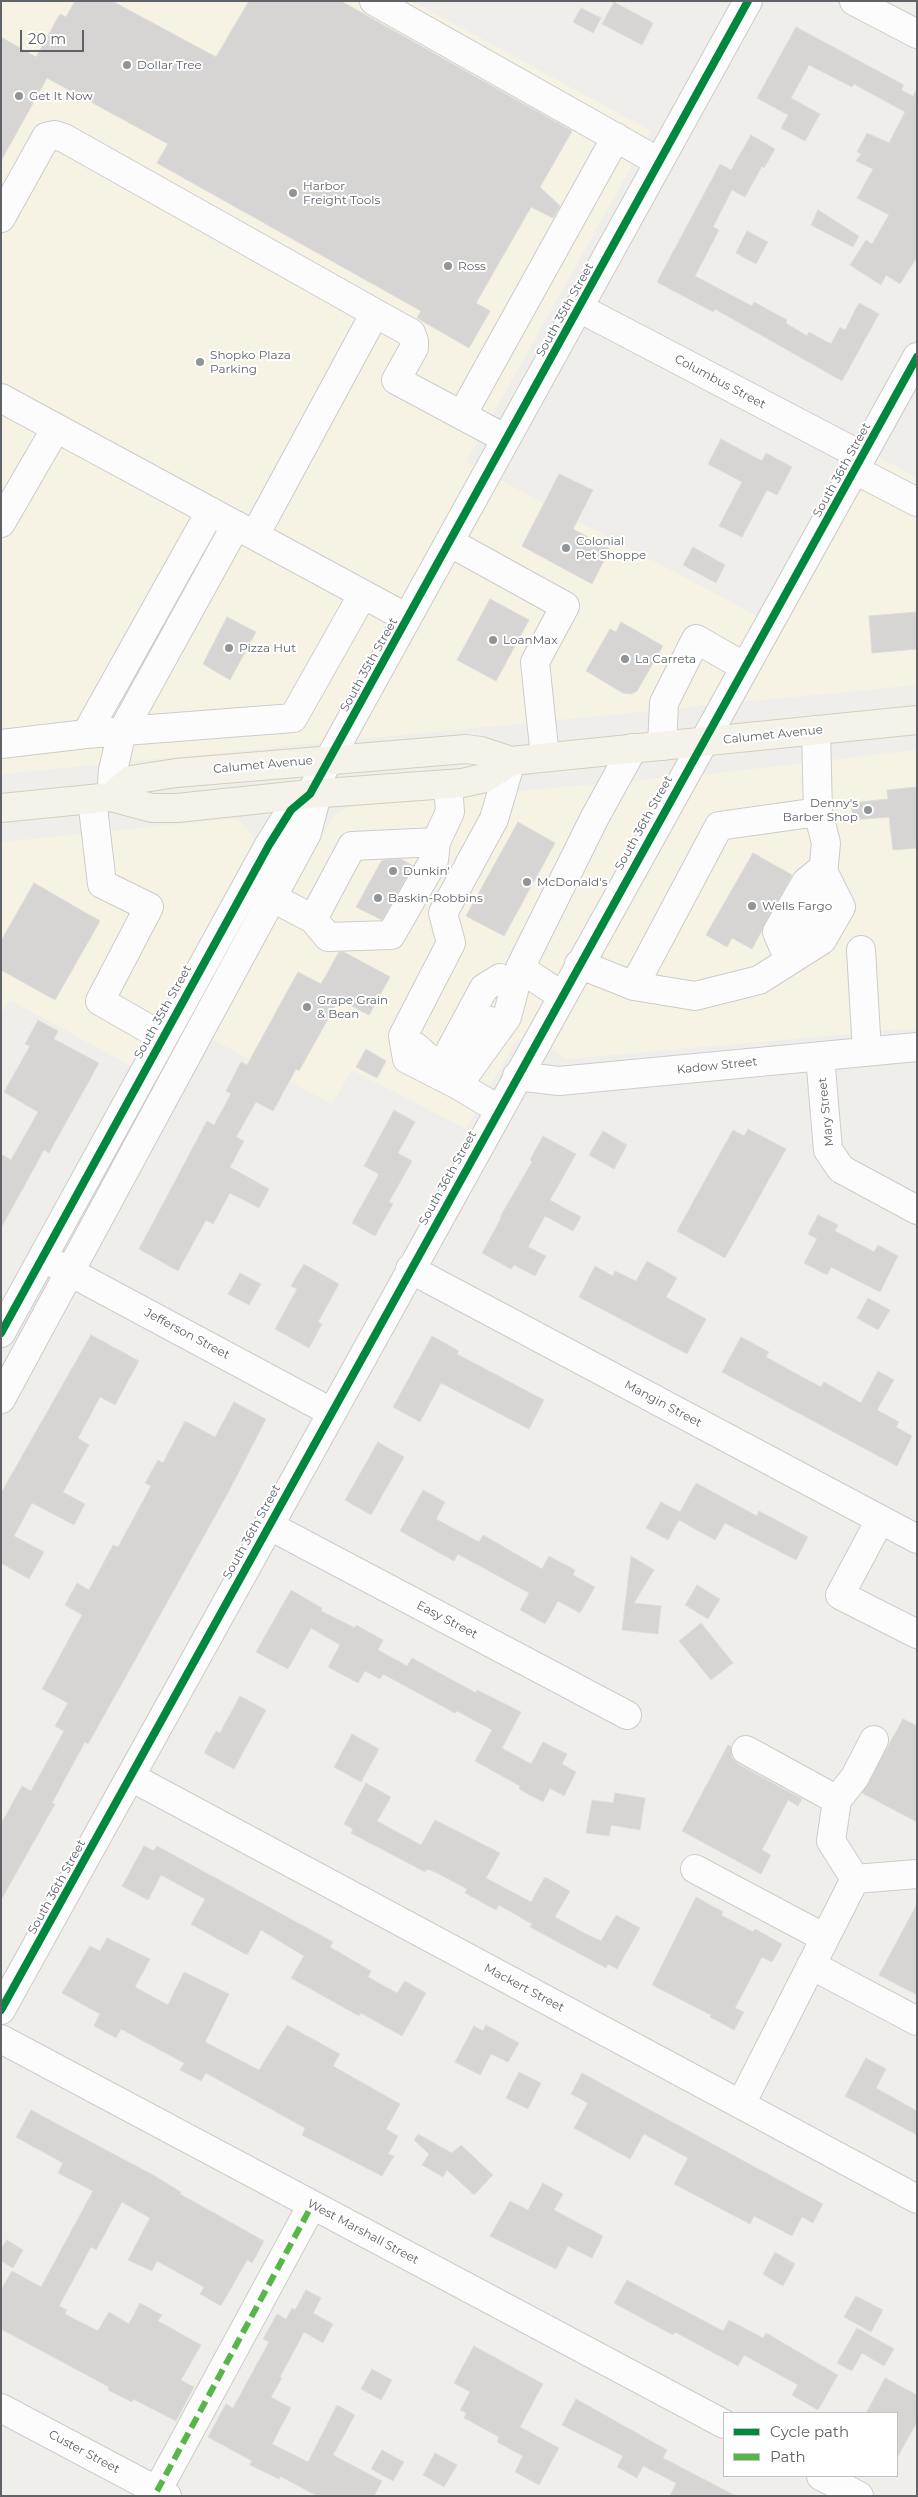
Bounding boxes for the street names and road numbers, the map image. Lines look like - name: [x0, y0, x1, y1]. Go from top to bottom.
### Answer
- street label: South 35th Street: [533, 261, 597, 359]
- street label: Columbus Street: [672, 352, 768, 412]
- street label: South 36th Street: [810, 420, 874, 520]
- street label: South 35th Street: [337, 616, 401, 714]
- street label: Calumet Avenue: [722, 723, 824, 747]
- street label: Calumet Avenue: [213, 753, 313, 777]
- street label: South 36th Street: [612, 773, 676, 873]
- street label: South 35th Street: [131, 963, 195, 1061]
- street label: Kadow Street: [676, 1055, 758, 1077]
- street label: Mary Street: [815, 1077, 837, 1147]
- street label: South 36th Street: [416, 1128, 480, 1228]
- street label: Jefferson Street: [142, 1306, 232, 1362]
- street label: Mangin Street: [622, 1378, 704, 1430]
- street label: South 36th Street: [220, 1482, 284, 1582]
- street label: Easy Street: [414, 1598, 480, 1642]
- street label: South 36th Street: [25, 1837, 89, 1937]
- street label: Mackert Street: [481, 1961, 567, 2015]
- street label: West Marshall Street: [305, 2197, 421, 2267]
- street label: Custer Street: [46, 2427, 122, 2477]

